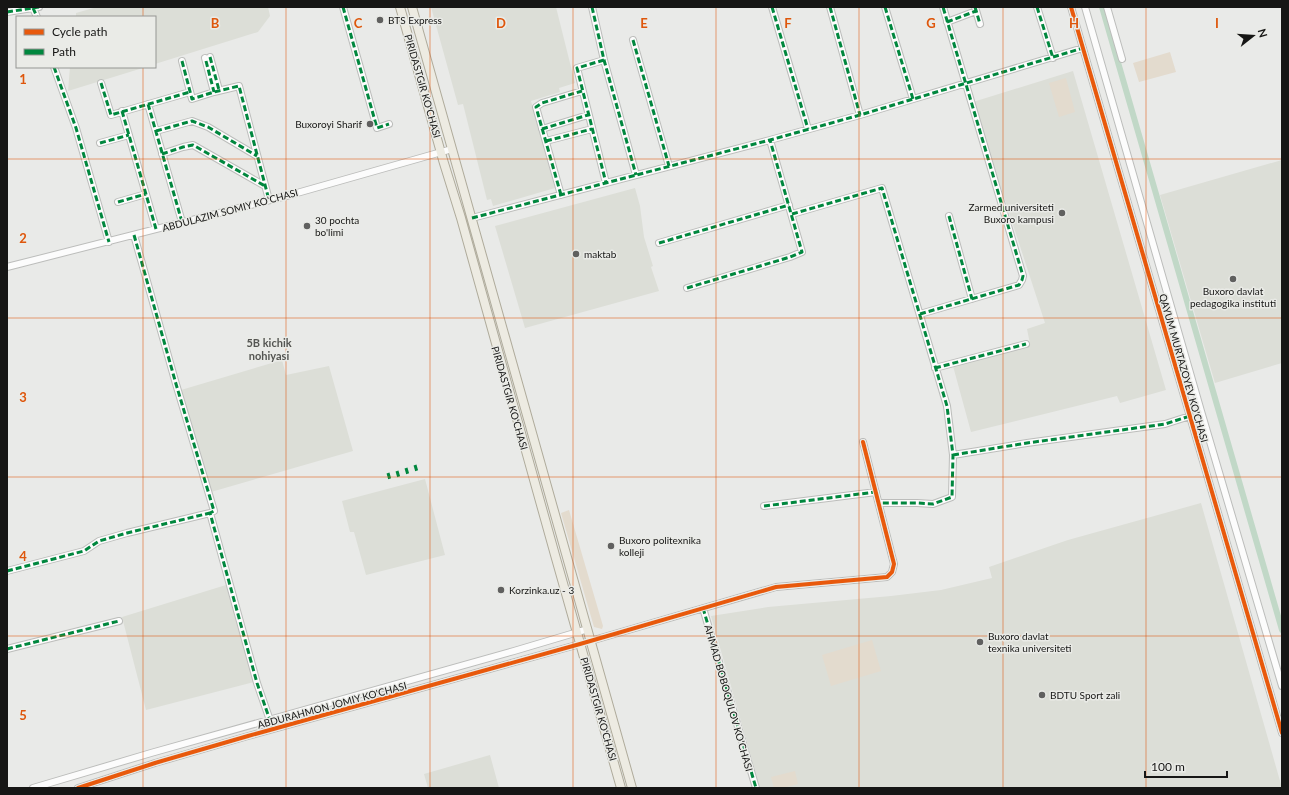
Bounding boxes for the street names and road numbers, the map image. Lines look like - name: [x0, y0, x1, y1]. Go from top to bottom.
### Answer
- street label: PIRIDASTGIR KO'CHASI: [402, 33, 444, 139]
- street label: ABDULAZIM SOMIY KO'CHASI: [161, 186, 299, 234]
- street label: QAYUM MURTAZOYEV KO'CHASI: [1157, 292, 1211, 444]
- street label: PIRIDASTGIR KO'CHASI: [489, 345, 531, 451]
- street label: AHMAD BOBOQULOV KO'CHASI: [702, 623, 756, 773]
- street label: PIRIDASTGIR KO'CHASI: [578, 656, 620, 762]
- street label: ABDURAHMON JOMIY KO'CHASI: [256, 679, 408, 731]

